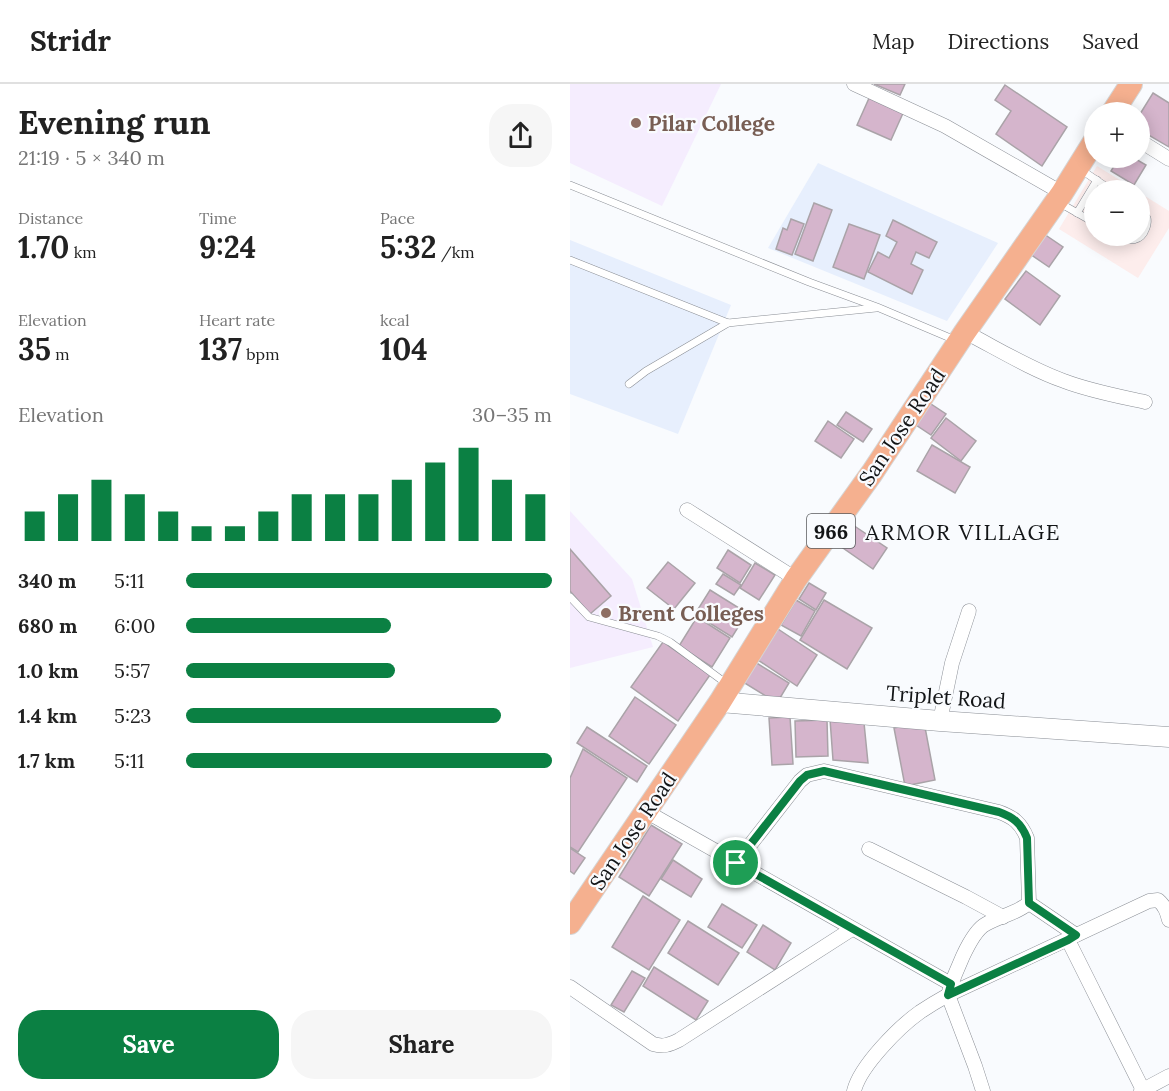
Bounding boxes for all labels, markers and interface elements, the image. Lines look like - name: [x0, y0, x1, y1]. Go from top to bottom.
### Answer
- text: Stridr: [30, 23, 111, 59]
- text: Map: [872, 28, 915, 55]
- text: Directions: [948, 28, 1049, 55]
- text: Saved: [1082, 28, 1139, 55]
- text: Evening run: [18, 101, 210, 143]
- map controls: [1084, 102, 1150, 246]
- button: +: [1084, 102, 1150, 168]
- button: share: [489, 104, 552, 167]
- place label: Pilar College: [648, 110, 775, 137]
- marker: Pilar College: [629, 116, 643, 130]
- text: 21:19 · 5 × 340 m: [18, 145, 165, 170]
- button: −: [1084, 180, 1150, 246]
- text: Distance: [18, 208, 83, 228]
- text: Time: [199, 208, 237, 228]
- text: Pace: [380, 208, 415, 228]
- text: 1.70: [18, 228, 69, 266]
- text: 9:24: [199, 228, 256, 266]
- text: 5:32: [380, 228, 437, 266]
- text: km: [69, 242, 97, 262]
- text: /km: [437, 242, 475, 262]
- text: Elevation: [18, 310, 87, 330]
- text: Heart rate: [199, 310, 275, 330]
- text: kcal: [380, 310, 410, 330]
- text: 35: [18, 330, 51, 368]
- text: 137: [199, 330, 242, 368]
- text: 104: [380, 330, 428, 368]
- text: m: [51, 344, 70, 364]
- text: bpm: [242, 344, 279, 364]
- street label: San Jose Road: [853, 363, 951, 491]
- text: Elevation: [18, 402, 104, 427]
- text: 30–35 m: [472, 402, 552, 427]
- road number: 966: [807, 514, 855, 548]
- district label: ARMOR VILLAGE: [864, 518, 1061, 546]
- text: 340 m: [18, 568, 77, 593]
- text: 5:11: [114, 568, 144, 593]
- place label: Brent Colleges: [618, 600, 764, 627]
- marker: Brent Colleges: [599, 606, 613, 620]
- text: 680 m: [18, 613, 77, 638]
- text: 6:00: [114, 613, 155, 638]
- text: 1.0 km: [18, 658, 79, 683]
- text: 5:57: [114, 658, 150, 683]
- street label: Triplet Road: [885, 679, 1007, 715]
- text: 1.4 km: [18, 703, 77, 728]
- text: 5:23: [114, 703, 151, 728]
- text: 1.7 km: [18, 748, 75, 773]
- text: 5:11: [114, 748, 144, 773]
- street label: San Jose Road: [584, 767, 682, 895]
- pin: [710, 837, 761, 888]
- icon: arrive: [719, 846, 752, 879]
- button: Save: [18, 1010, 279, 1079]
- button: Share: [291, 1010, 552, 1079]

